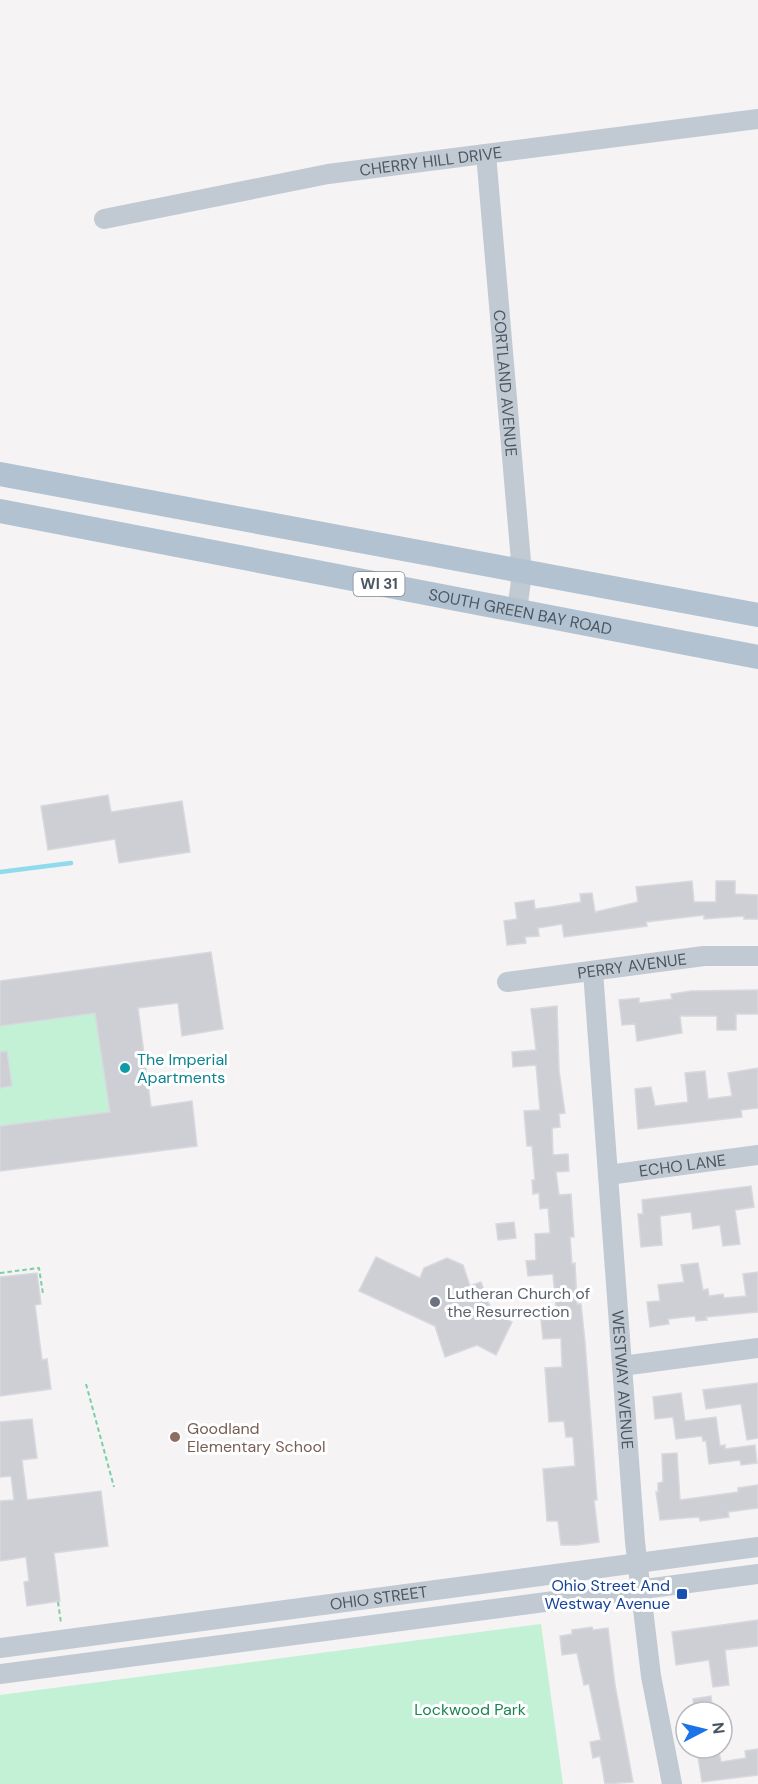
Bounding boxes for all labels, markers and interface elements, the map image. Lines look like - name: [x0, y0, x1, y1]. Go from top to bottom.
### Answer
- street label: CHERRY HILL DRIVE: [358, 141, 503, 180]
- street label: CORTLAND AVENUE: [489, 309, 522, 457]
- road number: WI 31: [354, 572, 404, 596]
- street label: SOUTH GREEN BAY ROAD: [427, 583, 614, 639]
- street label: PERRY AVENUE: [576, 948, 688, 983]
- place label: The Imperial Apartments: [137, 1049, 228, 1088]
- marker: The Imperial Apartments: [118, 1061, 132, 1075]
- street label: ECHO LANE: [638, 1149, 727, 1181]
- place label: Lutheran Church of the Resurrection: [447, 1283, 590, 1322]
- marker: Lutheran Church of the Resurrection: [428, 1295, 442, 1309]
- street label: WESTWAY AVENUE: [607, 1310, 639, 1450]
- place label: Goodland Elementary School: [187, 1418, 325, 1457]
- marker: Goodland Elementary School: [168, 1430, 182, 1444]
- place label: Ohio Street And Westway Avenue: [544, 1575, 670, 1614]
- street label: OHIO STREET: [329, 1581, 429, 1614]
- marker: Ohio Street And Westway Avenue: [675, 1587, 689, 1601]
- park label: Lockwood Park: [414, 1699, 526, 1720]
- north arrow: [674, 1700, 734, 1760]
- text: N: [707, 1721, 730, 1735]

